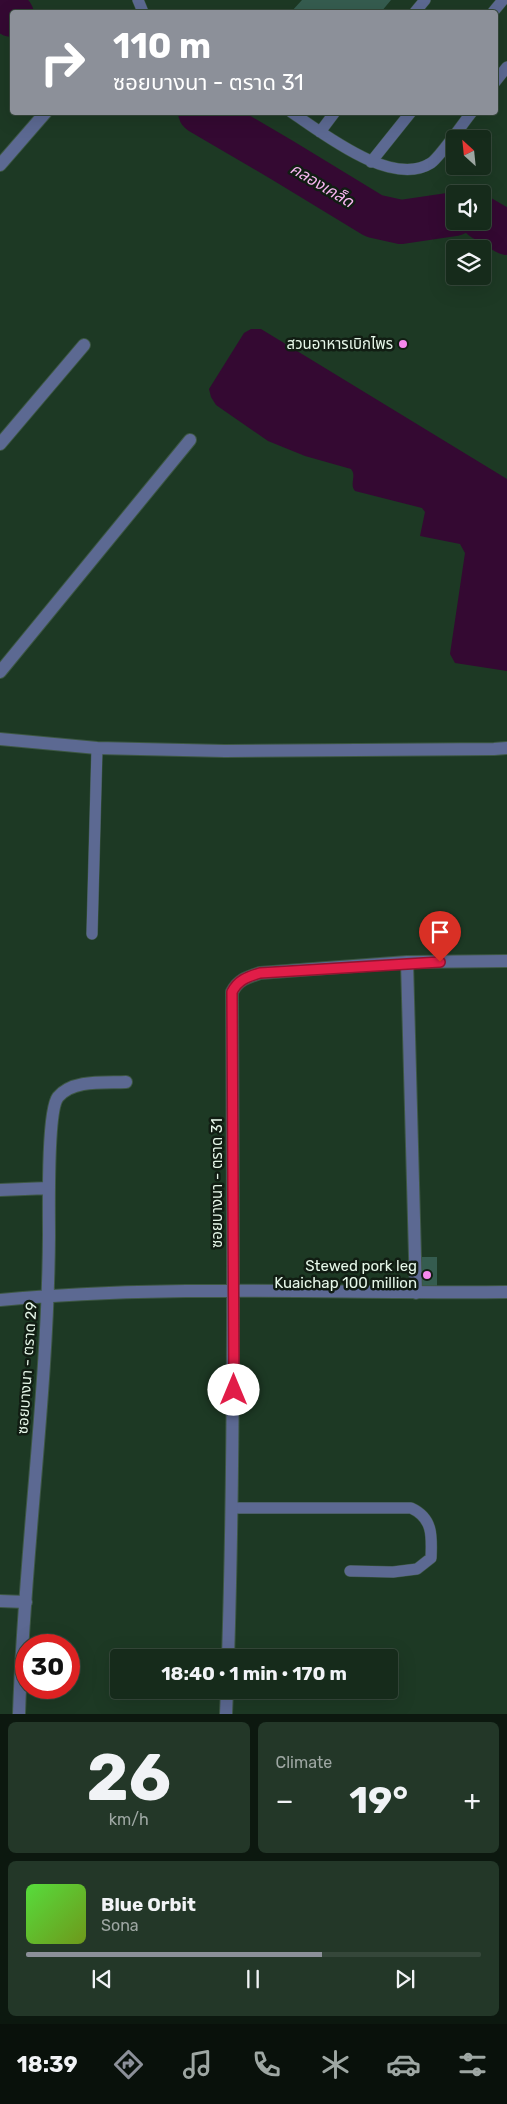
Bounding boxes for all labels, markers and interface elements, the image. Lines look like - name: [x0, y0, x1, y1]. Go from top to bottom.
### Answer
- text: 110 m: [113, 25, 211, 67]
- icon: right: [30, 30, 95, 95]
- text: ซอยบางนา - ตราด 31: [113, 69, 304, 96]
- north arrow: [446, 130, 491, 175]
- map controls: [446, 130, 491, 285]
- water label: คลองเคล็ด: [287, 159, 358, 212]
- button: sound: [446, 185, 491, 230]
- button: layers: [446, 240, 491, 285]
- place label: สวนอาหารเบิกไพร: [287, 335, 393, 353]
- marker: สวนอาหารเบิกไพร: [397, 338, 409, 350]
- pin: [419, 911, 461, 962]
- icon: arrive: [426, 918, 454, 946]
- street label: ซอยบางนา - ตราด 31: [208, 1118, 226, 1248]
- place label: Stewed pork leg Kuaichap 100 million: [274, 1257, 417, 1292]
- marker: Stewed pork leg Kuaichap 100 million: [421, 1269, 433, 1281]
- street label: ซอยบางนา - ตราด 29: [13, 1301, 41, 1435]
- position arrow: [207, 1363, 259, 1415]
- speed limit sign: 30: [15, 1634, 80, 1699]
- text: 18:40 · 1 min · 170 m: [161, 1662, 347, 1685]
- text: 26: [86, 1739, 171, 1816]
- text: Climate: [276, 1753, 332, 1772]
- text: 19°: [349, 1777, 408, 1823]
- text: −: [276, 1784, 294, 1817]
- text: +: [464, 1784, 481, 1817]
- text: km/h: [109, 1810, 149, 1829]
- text: Blue Orbit: [101, 1893, 196, 1916]
- text: Sona: [101, 1916, 139, 1935]
- icon: previous: [88, 1965, 116, 1993]
- icon: pause: [239, 1965, 267, 1993]
- icon: next: [391, 1965, 419, 1993]
- icon: directions: [111, 2047, 146, 2082]
- icon: music: [180, 2047, 215, 2082]
- icon: phone: [249, 2047, 284, 2082]
- icon: climate: [318, 2047, 353, 2082]
- icon: car: [386, 2047, 421, 2082]
- icon: filters: [455, 2047, 490, 2082]
- text: 18:39: [17, 2051, 78, 2078]

